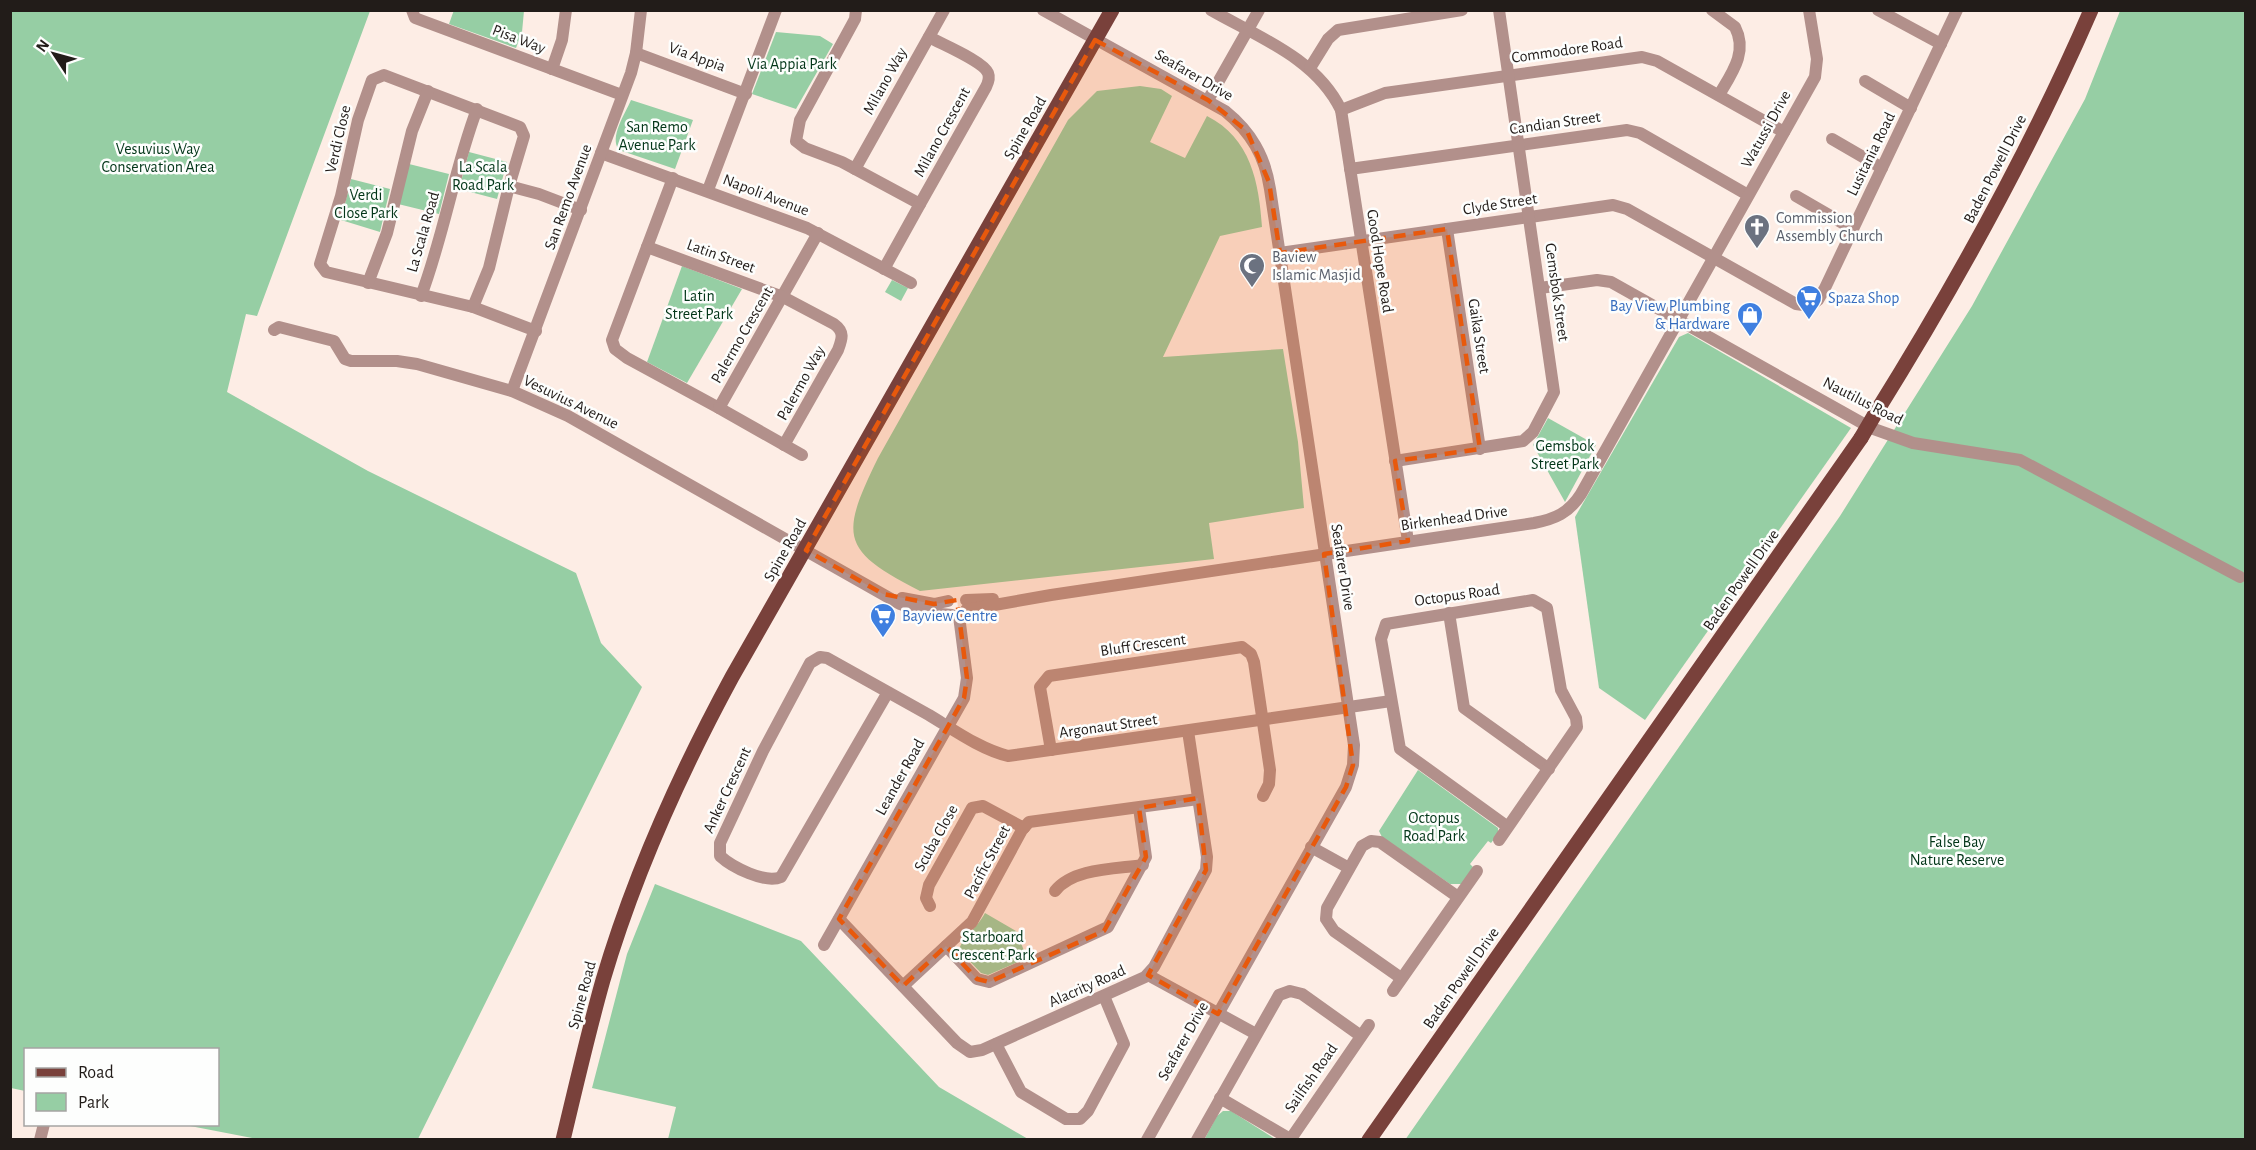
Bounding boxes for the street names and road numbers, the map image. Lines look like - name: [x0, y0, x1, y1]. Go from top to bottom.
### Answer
- street label: Pisa Way: [490, 22, 548, 57]
- street label: Commodore Road: [1510, 34, 1624, 66]
- street label: Via Appia: [666, 39, 728, 75]
- street label: Milano Way: [860, 45, 911, 118]
- street label: Seafarer Drive: [1152, 46, 1236, 104]
- street label: Milano Crescent: [911, 84, 973, 180]
- street label: Watussi Drive: [1738, 88, 1794, 170]
- street label: Spine Road: [1001, 94, 1049, 162]
- street label: Verdi Close: [322, 104, 354, 174]
- street label: Candian Street: [1508, 109, 1602, 137]
- street label: Lusitania Road: [1844, 110, 1898, 198]
- street label: Baden Powell Drive: [1961, 112, 2029, 226]
- street label: San Remo Avenue: [542, 142, 594, 252]
- street label: Napoli Avenue: [721, 171, 811, 219]
- street label: La Scala Road: [404, 190, 442, 274]
- street label: Clyde Street: [1462, 190, 1538, 219]
- street label: Good Hope Road: [1364, 208, 1396, 314]
- street label: Latin Street: [685, 236, 757, 276]
- street label: Gemsbok Street: [1542, 242, 1572, 342]
- street label: Palermo Crescent: [708, 284, 776, 386]
- street label: Gaika Street: [1465, 298, 1493, 374]
- street label: Palermo Way: [774, 343, 829, 423]
- street label: Vesuvius Avenue: [521, 372, 621, 432]
- street label: Nautilus Road: [1820, 374, 1906, 428]
- street label: Birkenhead Drive: [1400, 503, 1508, 533]
- street label: Spine Road: [761, 516, 809, 584]
- street label: Seafarer Drive: [1328, 523, 1358, 611]
- street label: Baden Powell Drive: [1700, 526, 1782, 634]
- street label: Octopus Road: [1413, 581, 1501, 609]
- street label: Bluff Crescent: [1099, 631, 1187, 659]
- street label: Argonaut Street: [1058, 711, 1158, 741]
- street label: Leander Road: [872, 736, 928, 818]
- street label: Anker Crescent: [700, 745, 754, 835]
- street label: Scuba Close: [911, 802, 961, 874]
- street label: Pacific Street: [961, 823, 1013, 901]
- street label: Baden Powell Drive: [1420, 924, 1502, 1032]
- street label: Spine Road: [565, 959, 599, 1031]
- street label: Alacrity Road: [1046, 962, 1128, 1011]
- street label: Seafarer Drive: [1155, 999, 1211, 1083]
- street label: Sailfish Road: [1281, 1041, 1341, 1115]

